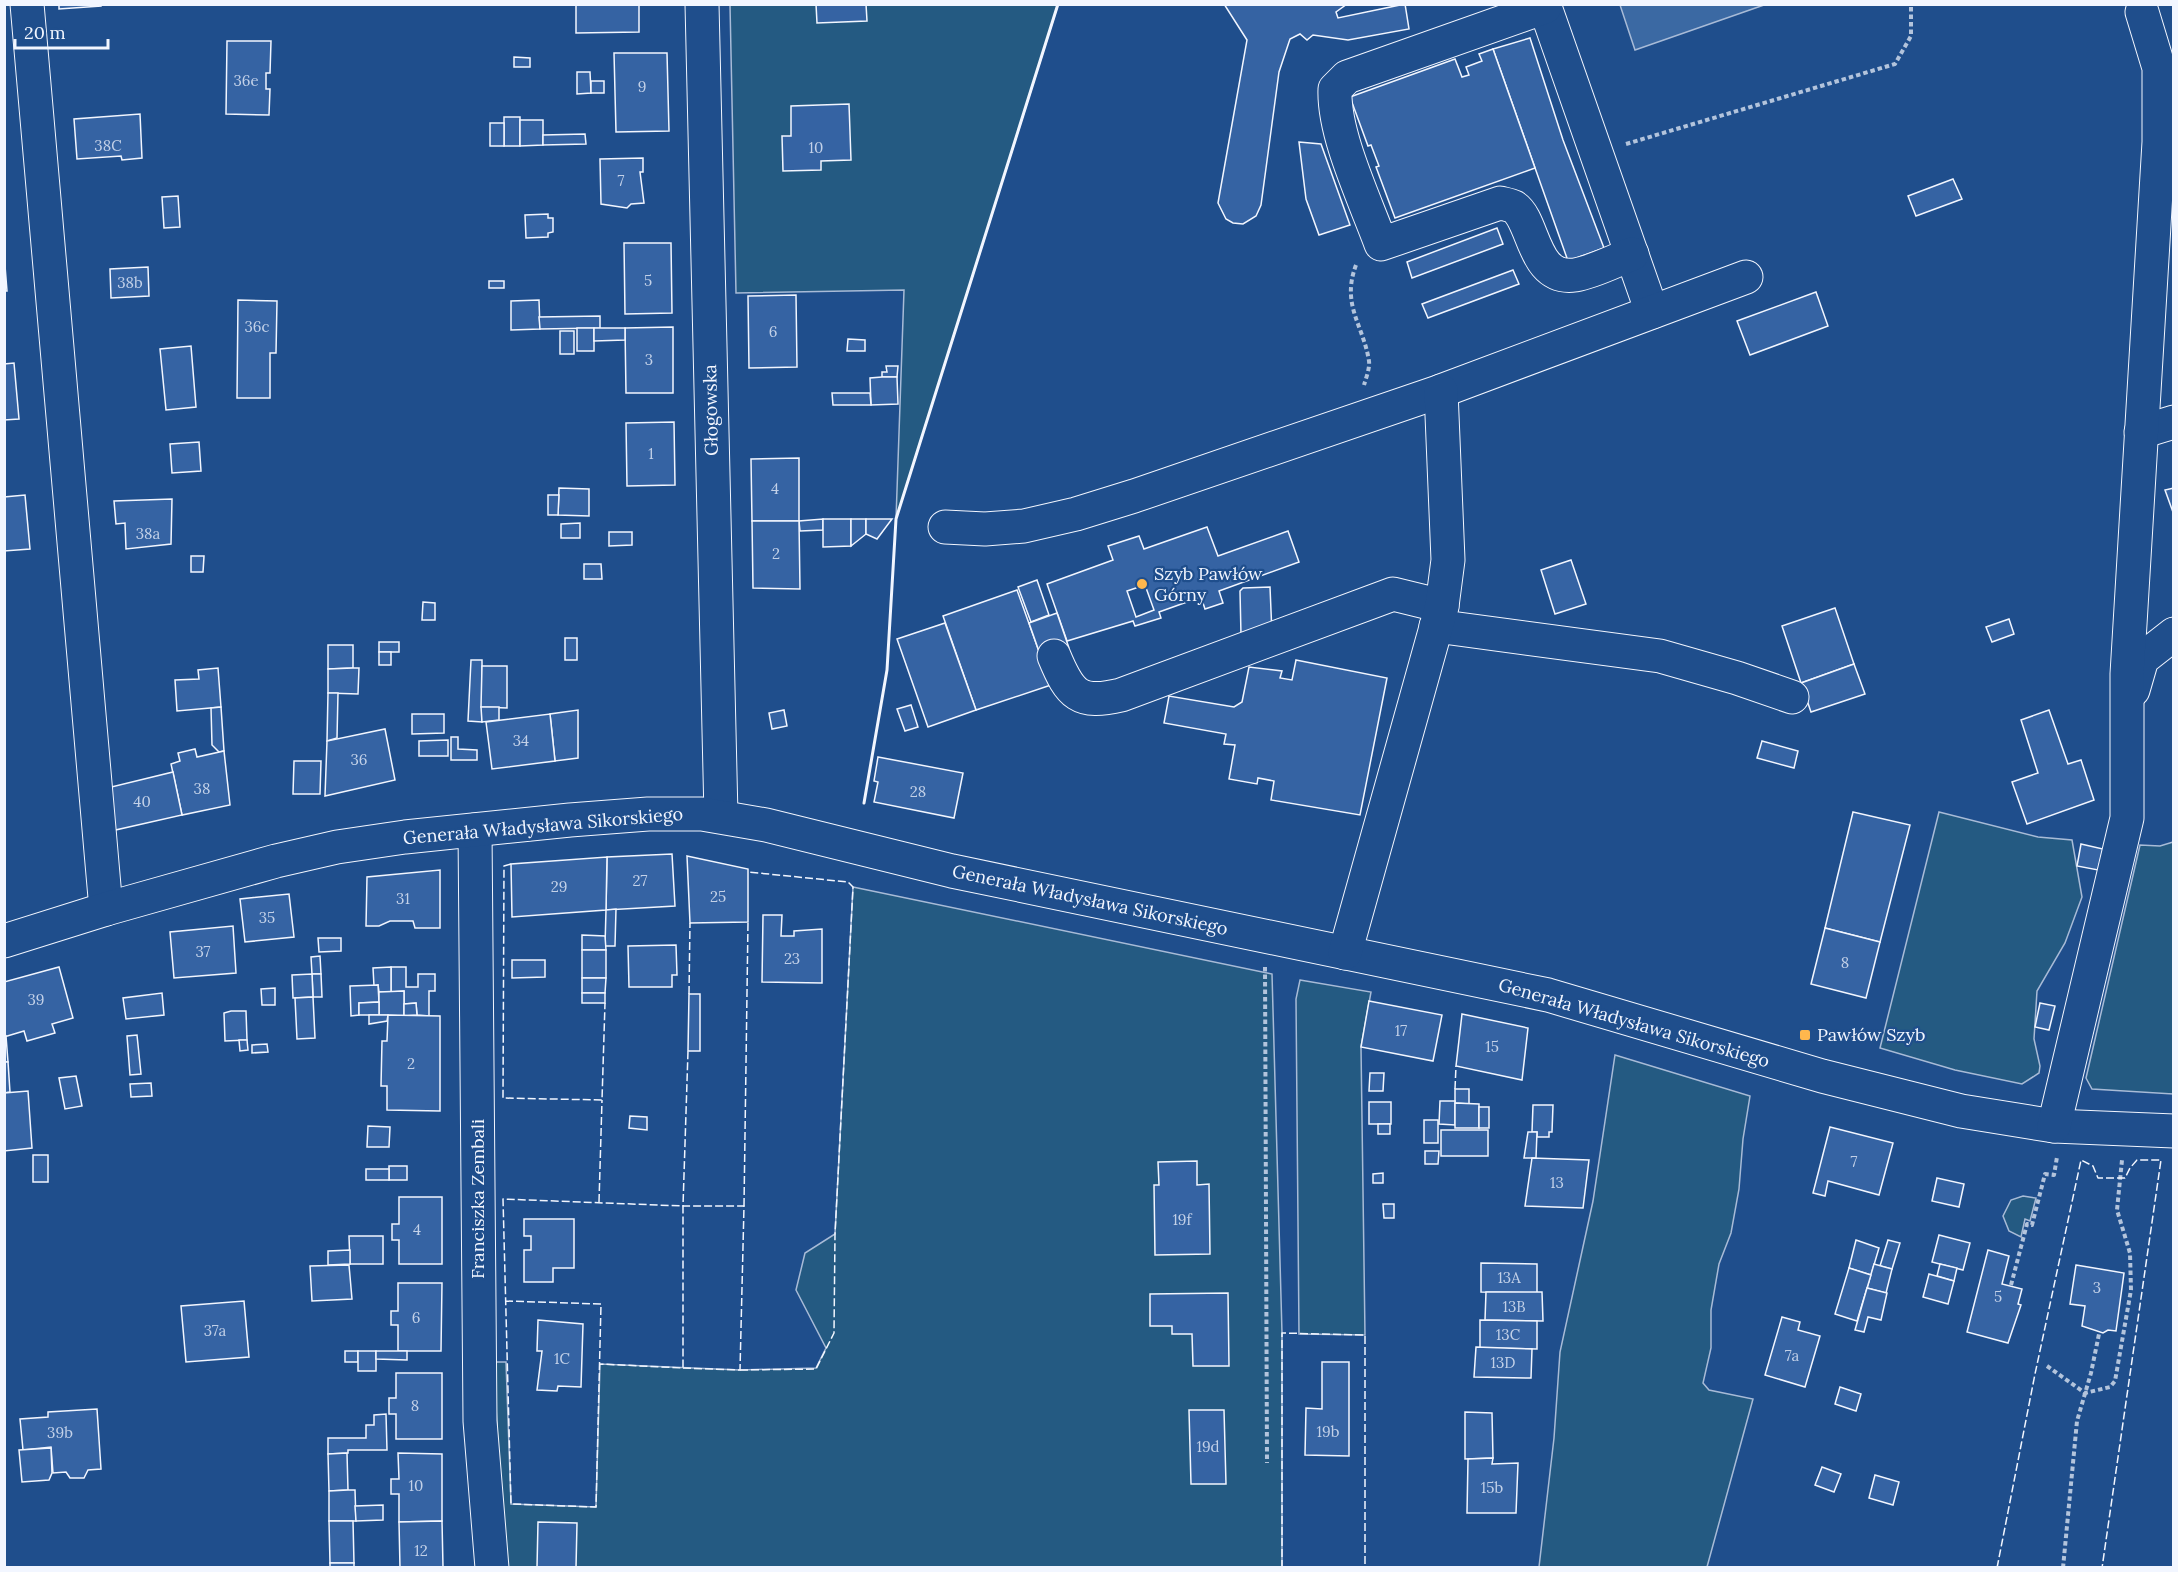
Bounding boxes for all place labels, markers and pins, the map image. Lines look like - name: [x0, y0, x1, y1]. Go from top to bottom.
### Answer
- place label: Szyb Pawłów Górny: [1154, 562, 1263, 606]
- marker: Szyb Pawłów Górny: [1135, 577, 1149, 591]
- place label: Pawłów Szyb: [1817, 1023, 1925, 1046]
- marker: Pawłów Szyb: [1798, 1028, 1812, 1042]

